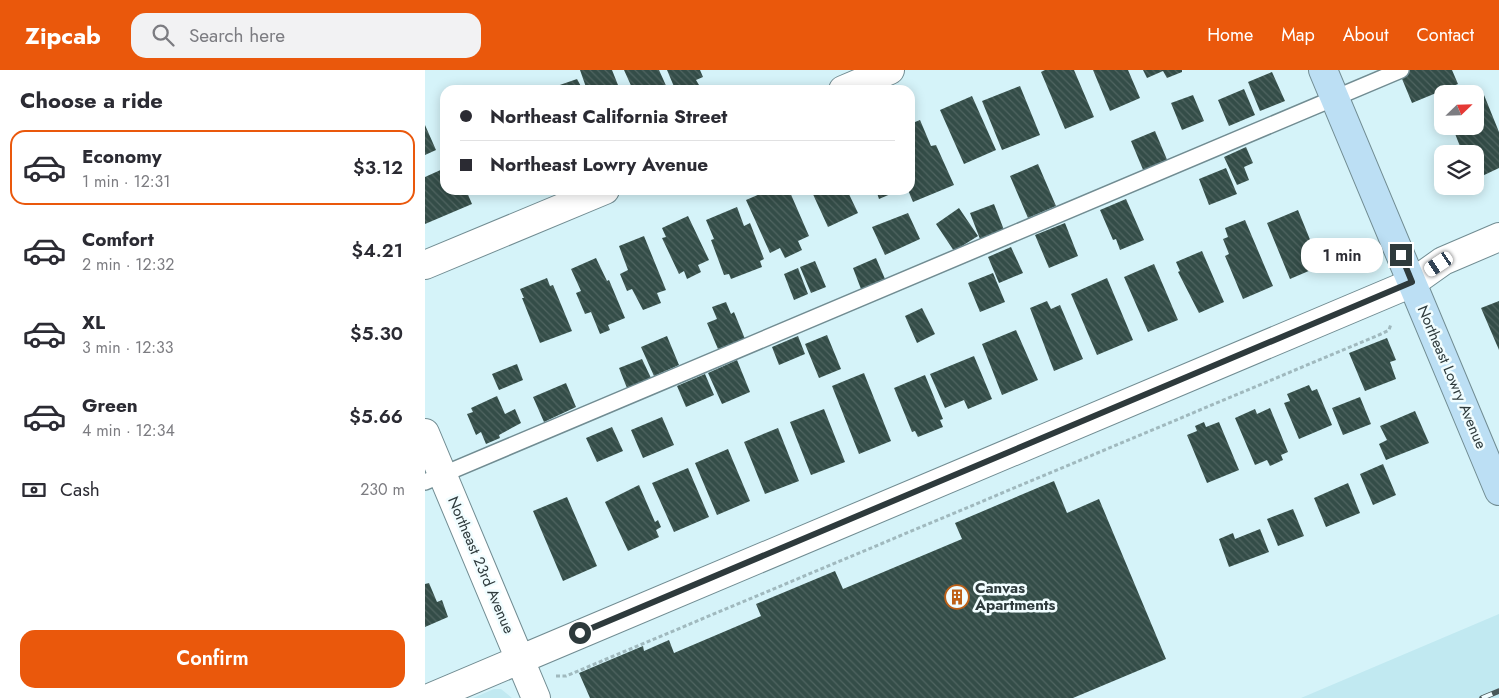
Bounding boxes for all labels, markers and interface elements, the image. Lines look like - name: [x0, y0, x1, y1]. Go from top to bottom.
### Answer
- search box: [131, 13, 481, 58]
- text: Zipcab: [25, 18, 101, 53]
- icon: search: [149, 21, 177, 49]
- text: Search here: [189, 22, 285, 49]
- text: Home: [1207, 22, 1253, 48]
- text: Map: [1281, 22, 1315, 48]
- text: About: [1343, 22, 1388, 48]
- text: Contact: [1416, 22, 1474, 48]
- text: Choose a ride: [20, 84, 163, 116]
- north arrow: [1434, 85, 1484, 135]
- map controls: [1434, 85, 1484, 195]
- text: Northeast California Street: [490, 103, 727, 130]
- text: Economy: [82, 143, 162, 170]
- icon: car: [22, 145, 67, 190]
- button: layers: [1434, 145, 1484, 195]
- text: Northeast Lowry Avenue: [490, 151, 708, 178]
- text: $3.12: [353, 154, 403, 181]
- text: 1 min · 12:31: [82, 170, 170, 193]
- text: Comfort: [82, 226, 154, 253]
- icon: car: [22, 228, 67, 273]
- text: $4.21: [352, 237, 403, 264]
- callout: 1 min: [1301, 238, 1383, 272]
- text: 1 min: [1323, 244, 1361, 267]
- route end: [1390, 244, 1412, 266]
- car: [1422, 249, 1455, 279]
- text: 2 min · 12:32: [82, 253, 174, 276]
- street label: Northeast Lowry Avenue: [1412, 302, 1492, 452]
- text: XL: [82, 309, 105, 336]
- icon: car: [22, 311, 67, 356]
- text: $5.30: [350, 320, 403, 347]
- text: 3 min · 12:33: [82, 336, 174, 359]
- text: Green: [82, 392, 138, 419]
- icon: car: [22, 394, 67, 439]
- text: $5.66: [349, 403, 403, 430]
- text: 4 min · 12:34: [82, 419, 175, 442]
- icon: cash: [20, 476, 48, 504]
- text: Cash: [60, 476, 100, 503]
- text: 230 m: [360, 478, 405, 501]
- street label: Northeast 23rd Avenue: [442, 493, 520, 637]
- place label: Canvas Apartments: [974, 577, 1056, 616]
- building icon: Canvas Apartments: [944, 584, 970, 610]
- route start: [569, 622, 591, 644]
- button: Confirm: [20, 630, 405, 688]

